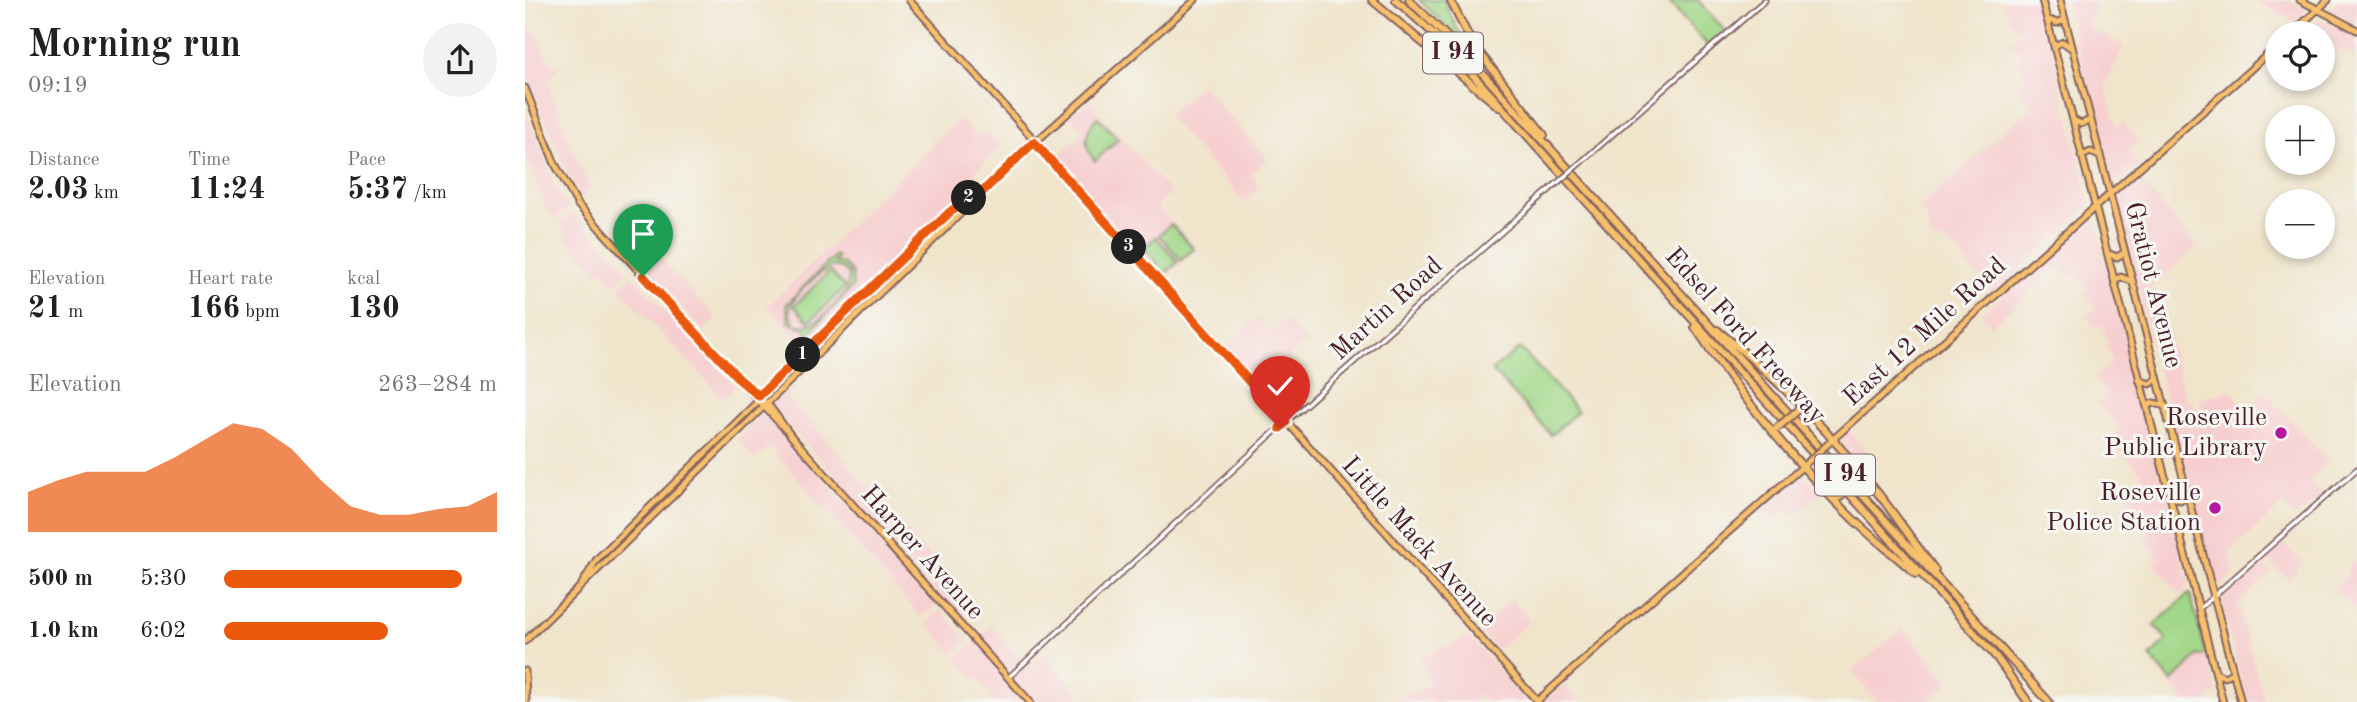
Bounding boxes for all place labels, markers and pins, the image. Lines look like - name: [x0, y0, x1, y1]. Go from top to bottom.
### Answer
- pin: 2: [951, 180, 987, 216]
- pin: [613, 204, 673, 276]
- pin: 3: [1111, 230, 1147, 264]
- pin: 1: [785, 338, 821, 372]
- pin: [1250, 356, 1310, 428]
- place label: Roseville Public Library: [2104, 405, 2267, 461]
- marker: Roseville Public Library: [2273, 425, 2289, 441]
- place label: Roseville Police Station: [2046, 480, 2201, 536]
- marker: Roseville Police Station: [2207, 500, 2223, 516]

